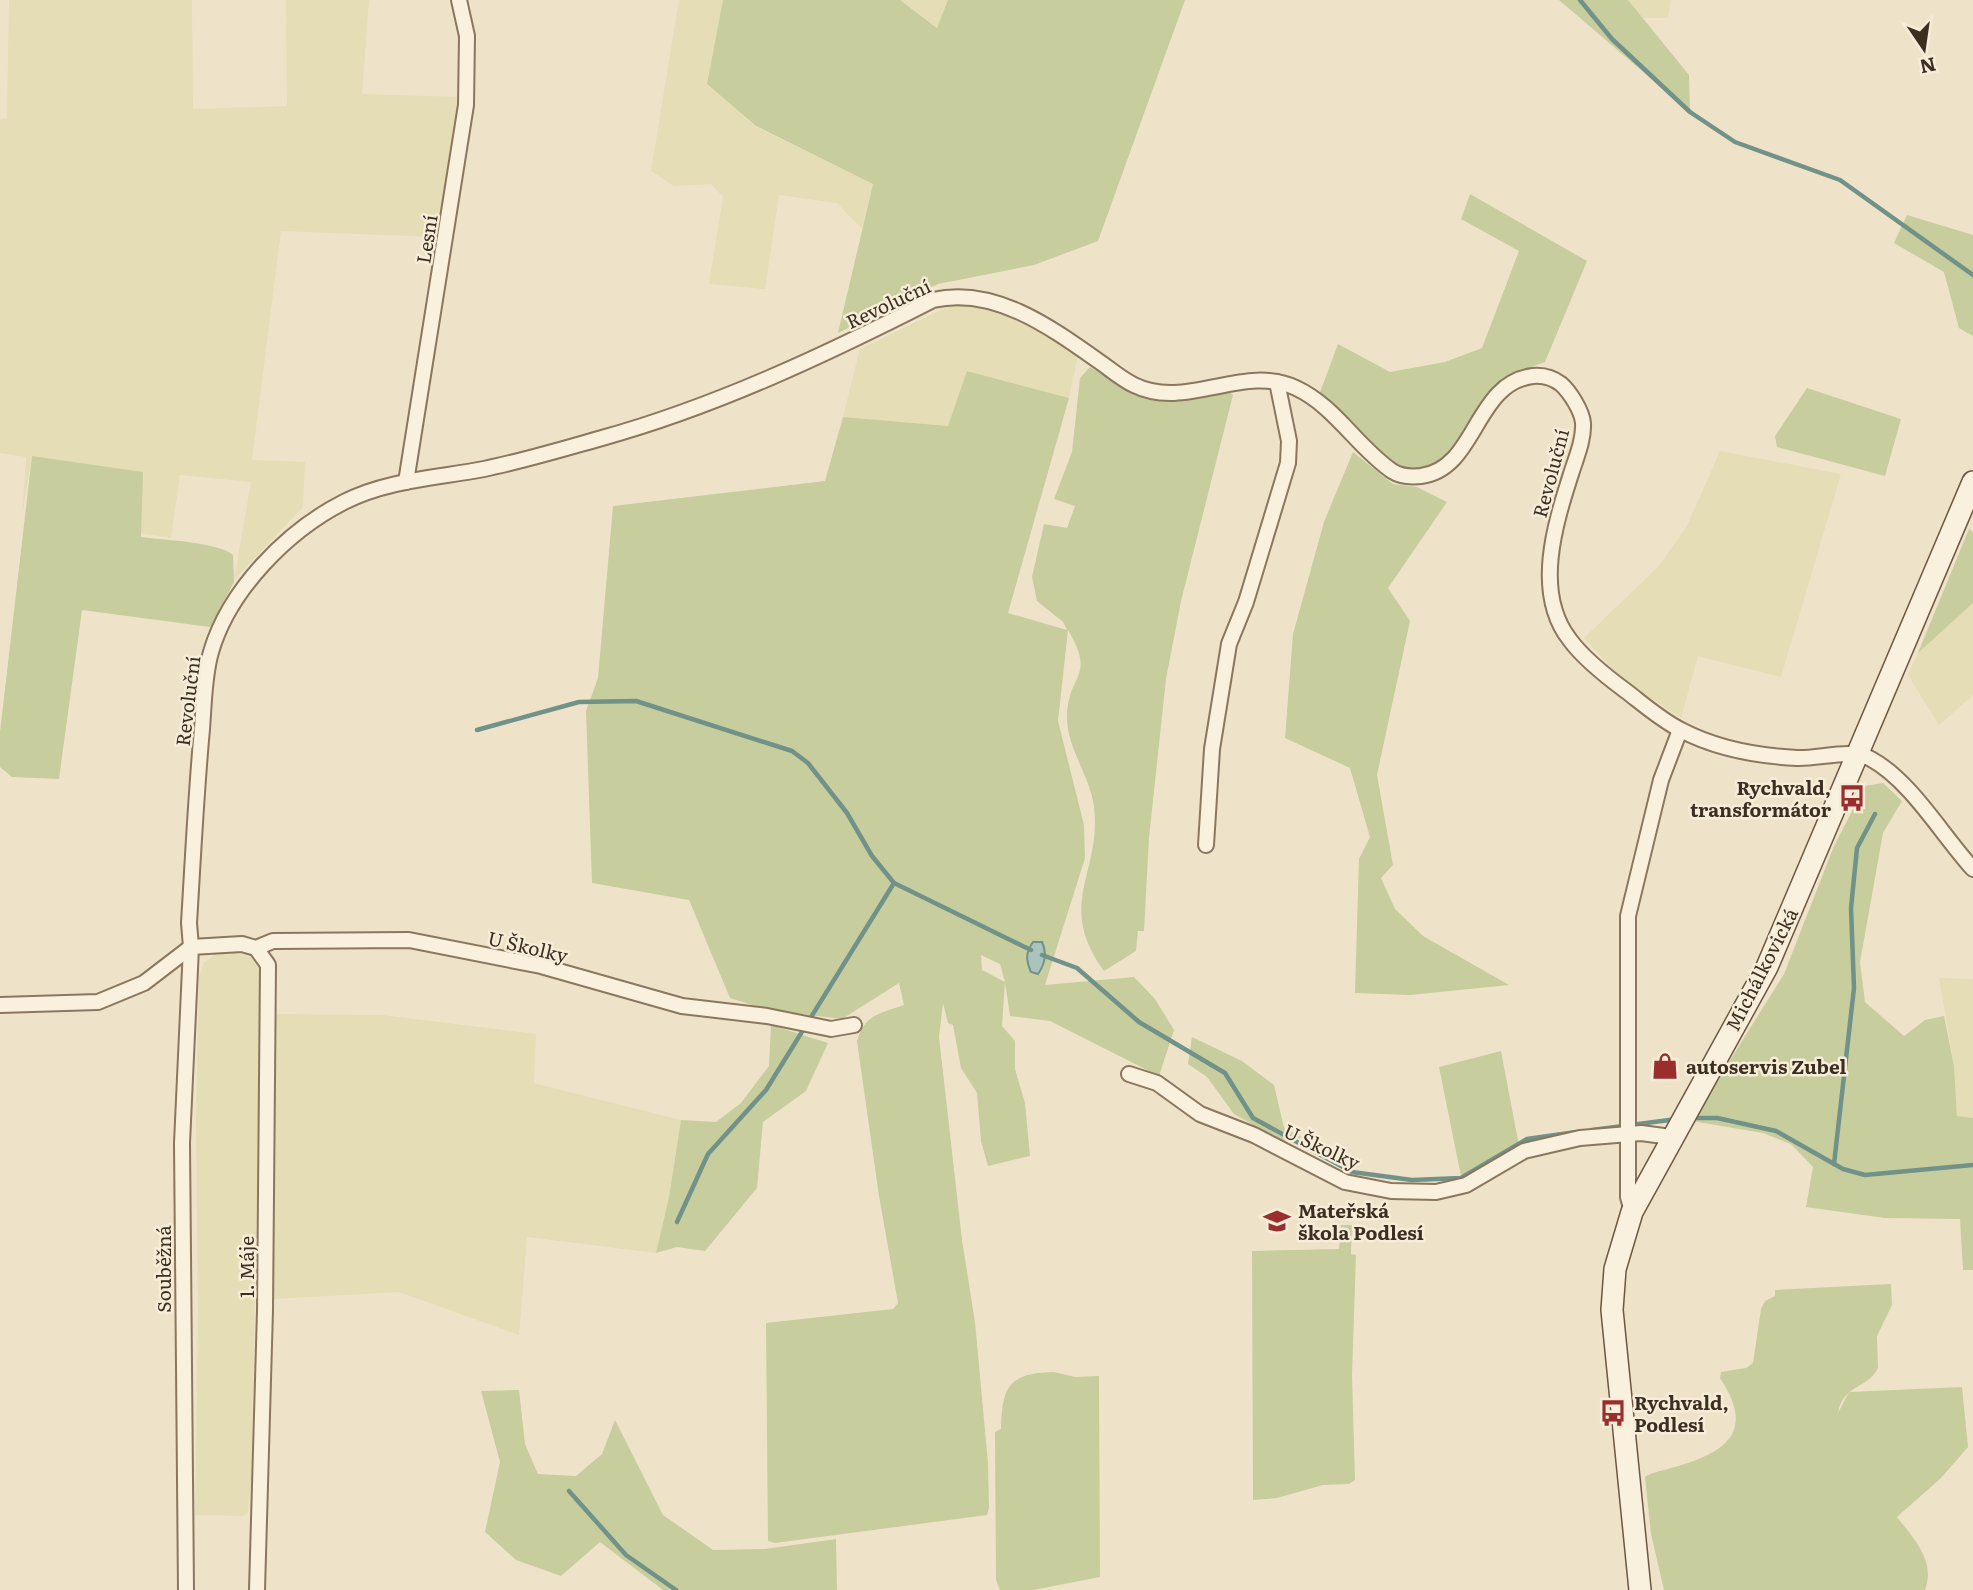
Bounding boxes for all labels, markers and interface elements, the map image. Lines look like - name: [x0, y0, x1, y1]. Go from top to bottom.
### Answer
- north arrow: [1889, 14, 1959, 84]
- text: N: [1917, 51, 1939, 82]
- street label: Lesní: [408, 213, 444, 265]
- street label: Revoluční: [841, 271, 935, 335]
- street label: Revoluční: [1525, 425, 1575, 521]
- street label: Revoluční: [168, 654, 206, 748]
- place label: Rychvald, transformátor: [1690, 773, 1832, 823]
- bus stop icon: Rychvald, transformátor: [1837, 783, 1867, 813]
- street label: Michálkovická: [1718, 902, 1804, 1035]
- street label: U Školky: [485, 923, 571, 969]
- shop icon: autoservis Zubel: [1650, 1051, 1680, 1081]
- place label: autoservis Zubel: [1686, 1052, 1847, 1080]
- street label: U Školky: [1279, 1116, 1365, 1176]
- place label: Mateřská škola Podlesí: [1298, 1196, 1424, 1246]
- school or university icon: Mateřská škola Podlesí: [1262, 1206, 1292, 1236]
- street label: Souběžná: [149, 1225, 177, 1313]
- street label: 1. Máje: [232, 1236, 260, 1298]
- place label: Rychvald, Podlesí: [1634, 1388, 1729, 1438]
- bus stop icon: Rychvald, Podlesí: [1598, 1398, 1628, 1428]

